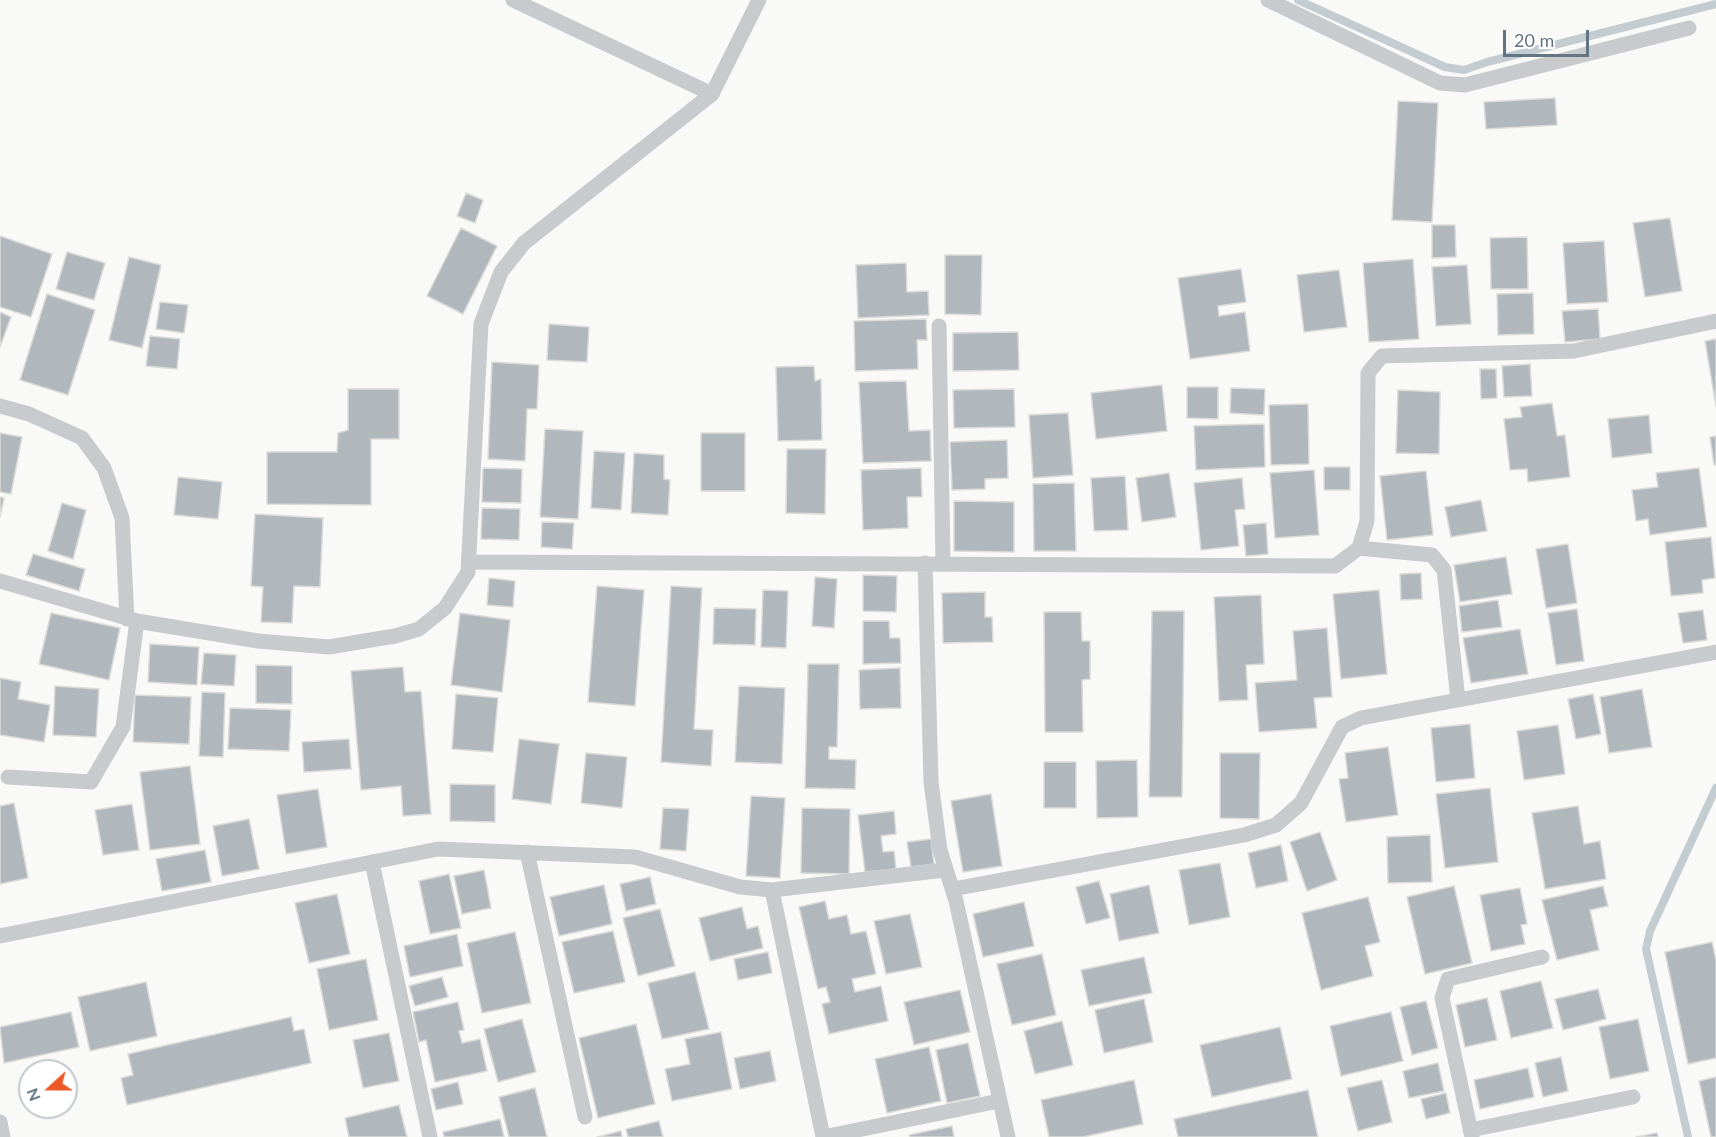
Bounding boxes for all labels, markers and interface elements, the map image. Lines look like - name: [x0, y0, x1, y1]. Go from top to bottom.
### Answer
- scale bar: [1506, 18, 1592, 56]
- text: 20 m: [1514, 29, 1554, 51]
- north arrow: [18, 1059, 78, 1119]
- text: N: [22, 1086, 44, 1104]

